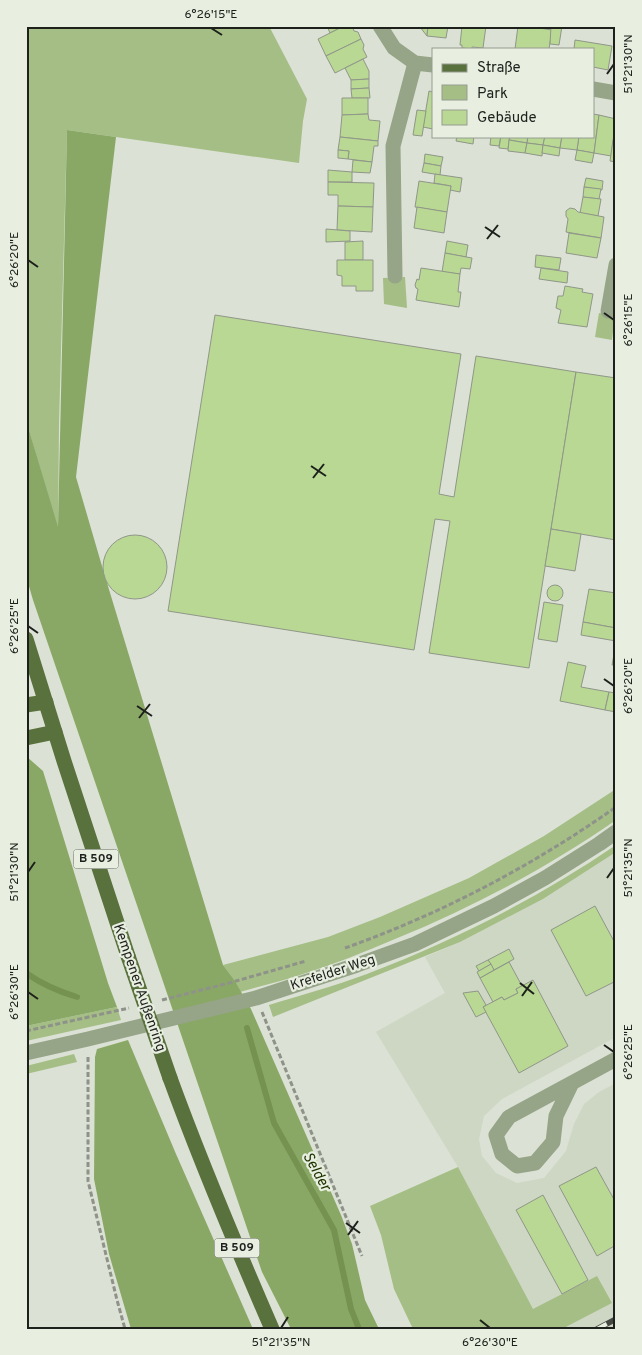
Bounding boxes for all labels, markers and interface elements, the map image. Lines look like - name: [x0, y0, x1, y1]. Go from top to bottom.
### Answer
- text: 6°26'15"E: [184, 7, 238, 23]
- text: 51°21'30"N: [621, 34, 637, 94]
- legend: [432, 48, 594, 138]
- text: Straße: [477, 59, 521, 78]
- text: Park: [477, 85, 508, 104]
- text: Gebäude: [477, 109, 537, 128]
- text: 6°26'20"E: [7, 232, 23, 288]
- text: 6°26'15"E: [621, 293, 637, 347]
- text: 6°26'25"E: [7, 598, 23, 654]
- text: 6°26'20"E: [621, 658, 637, 714]
- text: 51°21'35"N: [621, 838, 637, 898]
- text: 51°21'30"N: [7, 842, 23, 902]
- road number: B 509: [74, 850, 118, 869]
- street label: Kempener Außenring: [109, 922, 169, 1054]
- street label: Krefelder Weg: [288, 951, 378, 995]
- text: 6°26'30"E: [7, 964, 23, 1020]
- text: 6°26'25"E: [621, 1024, 637, 1080]
- water label: Selder: [298, 1149, 335, 1196]
- road number: B 509: [214, 1238, 260, 1258]
- text: 51°21'35"N: [251, 1335, 311, 1351]
- text: 6°26'30"E: [462, 1335, 518, 1351]

